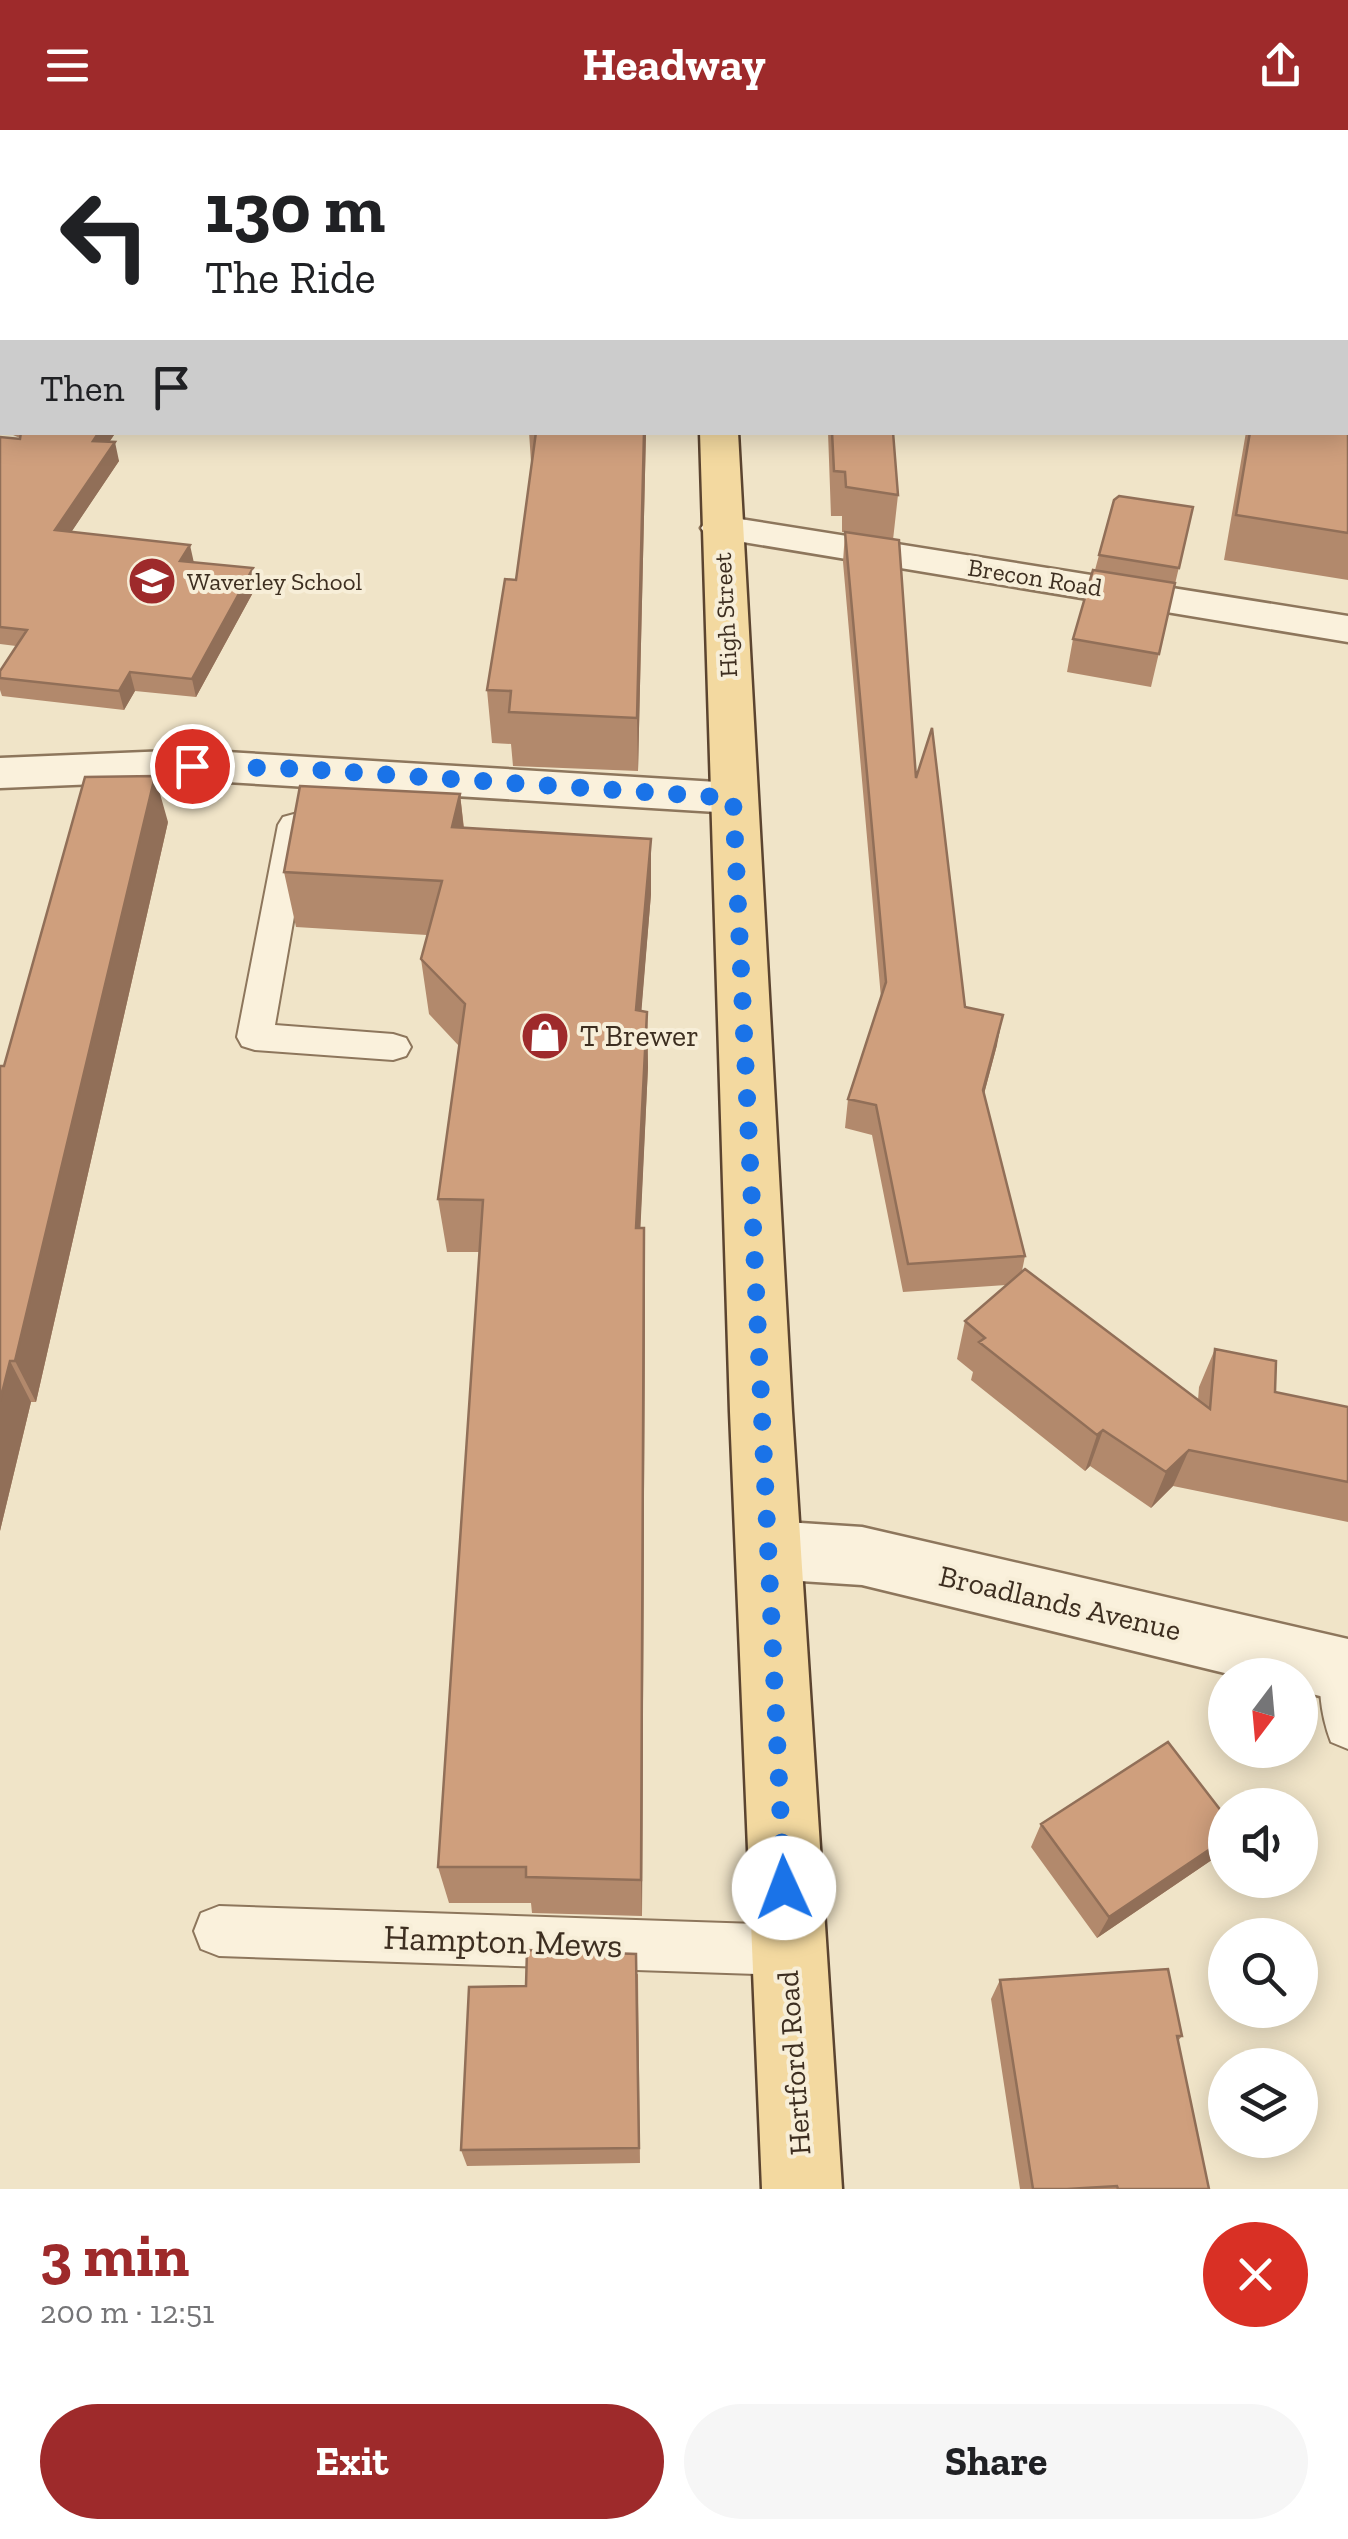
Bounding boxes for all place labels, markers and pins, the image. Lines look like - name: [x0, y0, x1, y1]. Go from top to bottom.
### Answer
- school or university icon: Waverley School: [126, 555, 178, 607]
- place label: Waverley School: [187, 566, 363, 596]
- pin: [150, 724, 235, 809]
- shop icon: T Brewer: [519, 1010, 571, 1062]
- place label: T Brewer: [580, 1018, 699, 1054]

